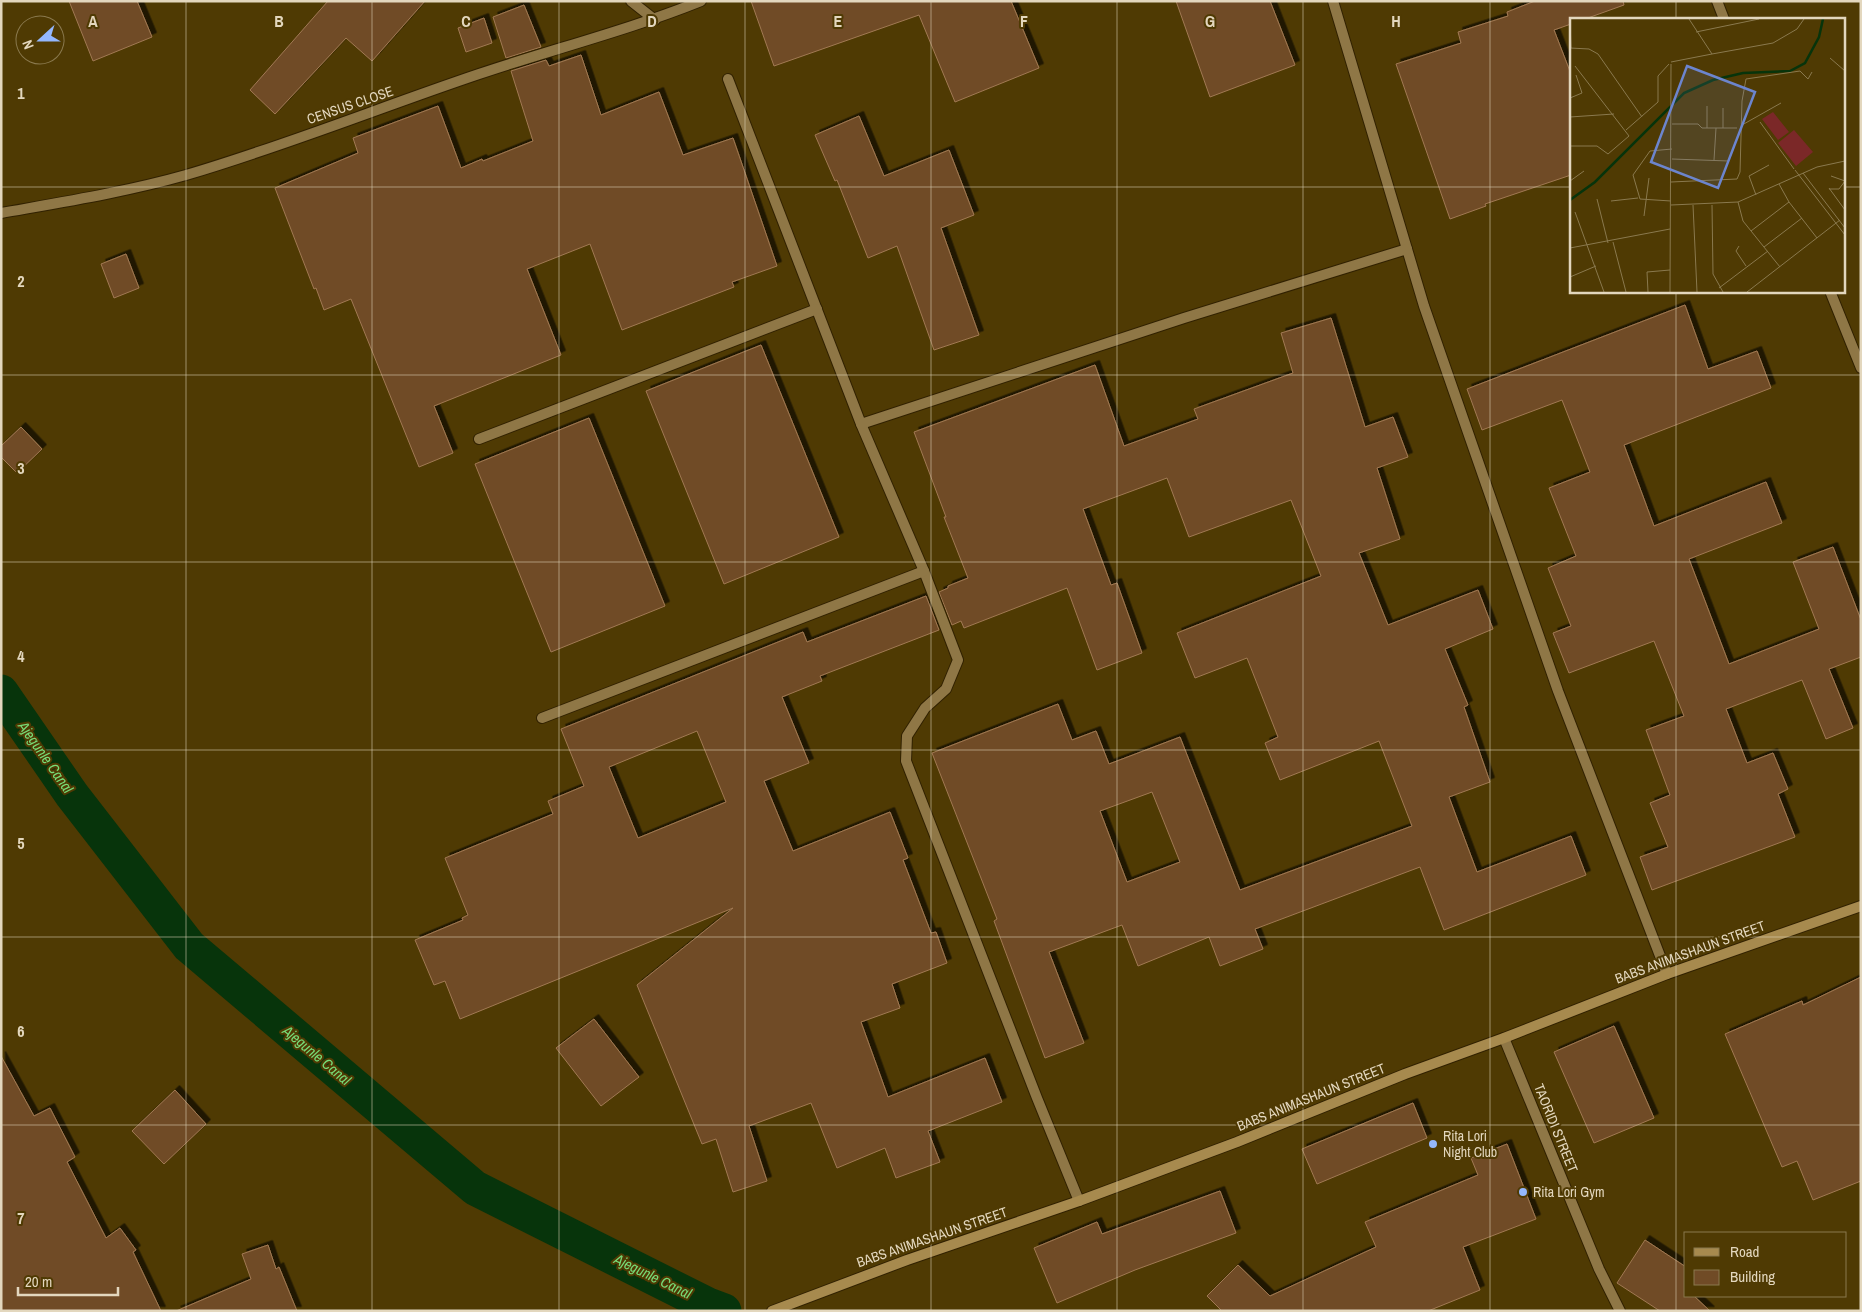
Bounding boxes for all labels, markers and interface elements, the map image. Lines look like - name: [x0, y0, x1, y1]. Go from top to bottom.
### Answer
- text: A: [88, 10, 98, 32]
- text: B: [274, 10, 284, 32]
- text: C: [461, 10, 471, 32]
- text: D: [647, 10, 657, 32]
- text: E: [834, 10, 843, 32]
- text: F: [1020, 10, 1028, 32]
- text: G: [1205, 10, 1215, 32]
- text: H: [1391, 10, 1401, 32]
- north arrow: [15, 15, 65, 65]
- inset map: [1570, 18, 1844, 292]
- text: N: [18, 38, 38, 52]
- text: 1: [17, 82, 25, 104]
- street label: CENSUS CLOSE: [305, 82, 395, 128]
- text: 2: [17, 270, 25, 292]
- text: 3: [17, 457, 25, 479]
- text: 4: [17, 645, 25, 667]
- water label: Ajegunle Canal: [13, 716, 79, 797]
- text: 5: [17, 832, 25, 854]
- street label: BABS ANIMASHAUN STREET: [1613, 916, 1767, 988]
- text: 6: [17, 1020, 25, 1042]
- water label: Ajegunle Canal: [278, 1020, 356, 1090]
- street label: BABS ANIMASHAUN STREET: [1234, 1059, 1388, 1135]
- street label: TAORIDI STREET: [1530, 1081, 1582, 1175]
- place label: Rita Lori Night Club: [1443, 1127, 1497, 1161]
- marker: Rita Lori Night Club: [1427, 1138, 1439, 1150]
- place label: Rita Lori Gym: [1533, 1183, 1604, 1201]
- marker: Rita Lori Gym: [1517, 1186, 1529, 1198]
- street label: BABS ANIMASHAUN STREET: [854, 1203, 1010, 1271]
- text: 7: [17, 1207, 25, 1229]
- legend: [1684, 1232, 1847, 1297]
- text: Road: [1730, 1241, 1759, 1262]
- water label: Ajegunle Canal: [610, 1248, 695, 1304]
- scale bar: [18, 1264, 118, 1296]
- text: Building: [1730, 1266, 1775, 1287]
- text: 20 m: [25, 1271, 52, 1292]

